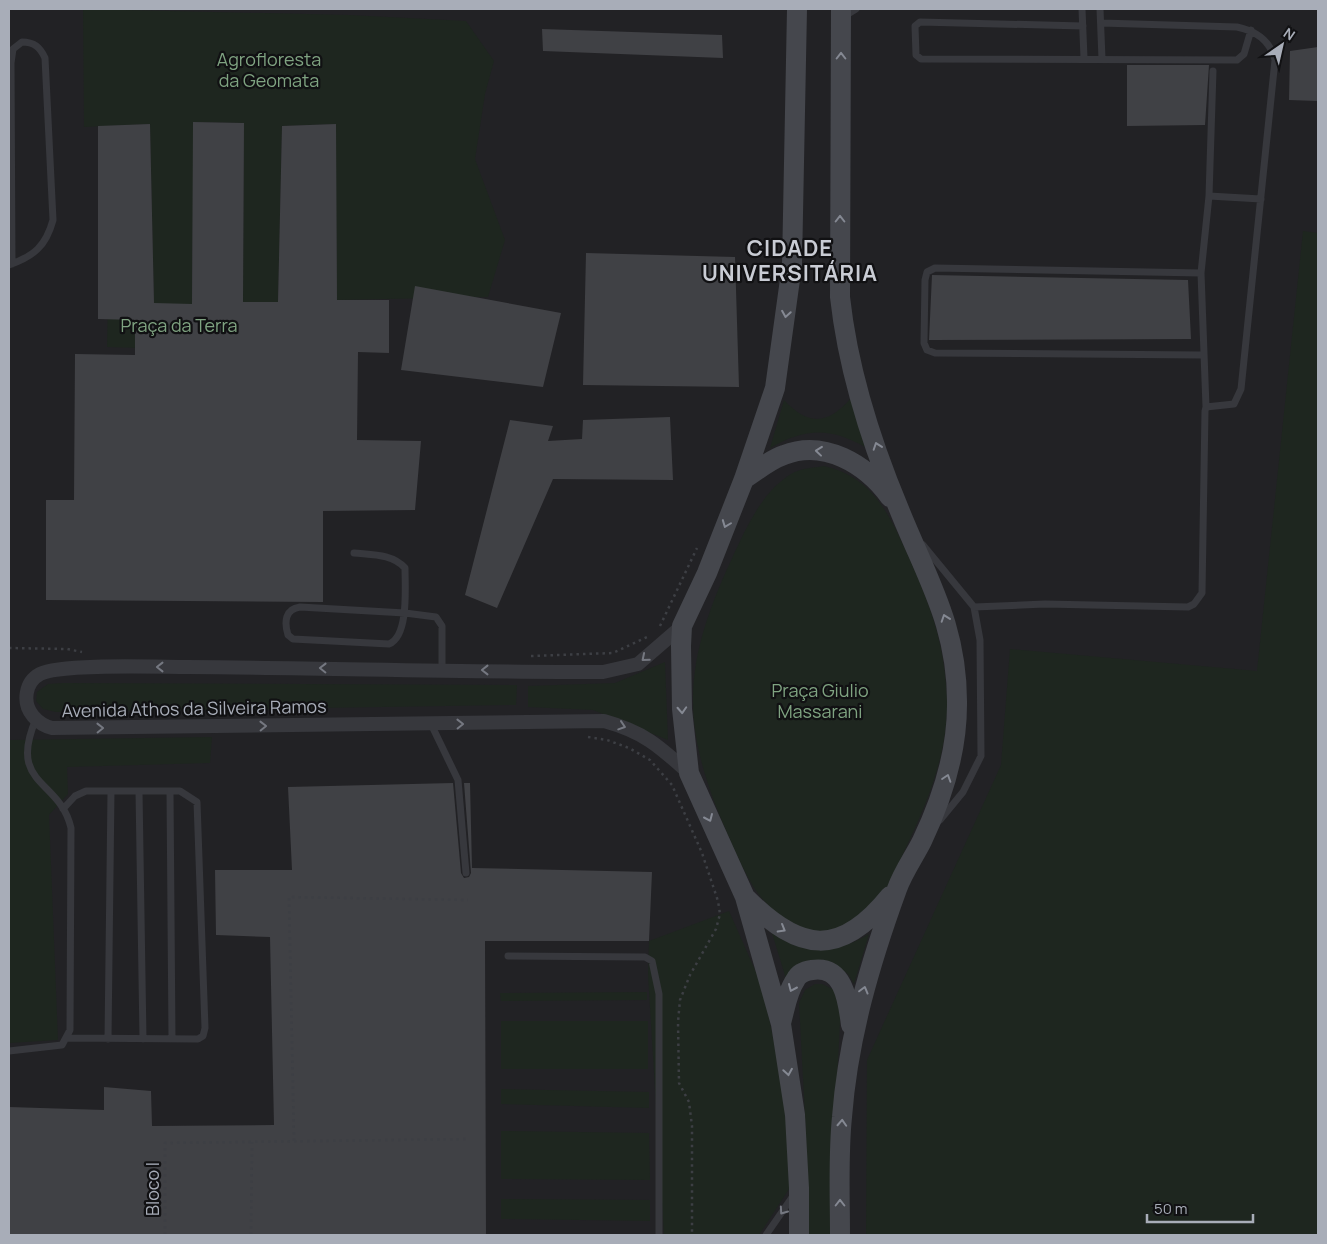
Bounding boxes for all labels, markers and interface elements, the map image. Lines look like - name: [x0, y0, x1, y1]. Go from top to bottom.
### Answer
- north arrow: [1257, 20, 1307, 70]
- text: N: [1280, 23, 1299, 44]
- park label: Agrofloresta da Geomata: [217, 47, 321, 92]
- one-way arrow: [836, 52, 846, 60]
- one-way arrow: [835, 214, 845, 222]
- district label: CIDADE UNIVERSITÁRIA: [702, 233, 878, 288]
- one-way arrow: [782, 309, 792, 318]
- park label: Praça da Terra: [120, 313, 238, 337]
- one-way arrow: [872, 442, 882, 451]
- one-way arrow: [815, 446, 823, 457]
- one-way arrow: [722, 519, 733, 528]
- one-way arrow: [941, 614, 951, 622]
- one-way arrow: [641, 652, 650, 661]
- one-way arrow: [156, 662, 164, 672]
- one-way arrow: [319, 663, 326, 673]
- one-way arrow: [481, 665, 489, 675]
- park label: Praça Giulio Massarani: [771, 678, 869, 723]
- street label: Avenida Athos da Silveira Ramos: [61, 694, 327, 722]
- one-way arrow: [677, 706, 688, 714]
- one-way arrow: [457, 719, 465, 729]
- one-way arrow: [260, 721, 267, 731]
- one-way arrow: [617, 721, 626, 731]
- one-way arrow: [97, 723, 105, 733]
- one-way arrow: [942, 774, 952, 782]
- one-way arrow: [703, 813, 713, 822]
- one-way arrow: [777, 922, 786, 932]
- one-way arrow: [787, 983, 798, 992]
- one-way arrow: [858, 986, 868, 994]
- one-way arrow: [782, 1069, 793, 1077]
- one-way arrow: [836, 1118, 847, 1126]
- street label: Bloco I: [140, 1162, 164, 1216]
- scale bar: [1147, 1192, 1253, 1224]
- text: 50 m: [1154, 1198, 1188, 1219]
- one-way arrow: [835, 1199, 845, 1207]
- one-way arrow: [780, 1206, 789, 1215]

